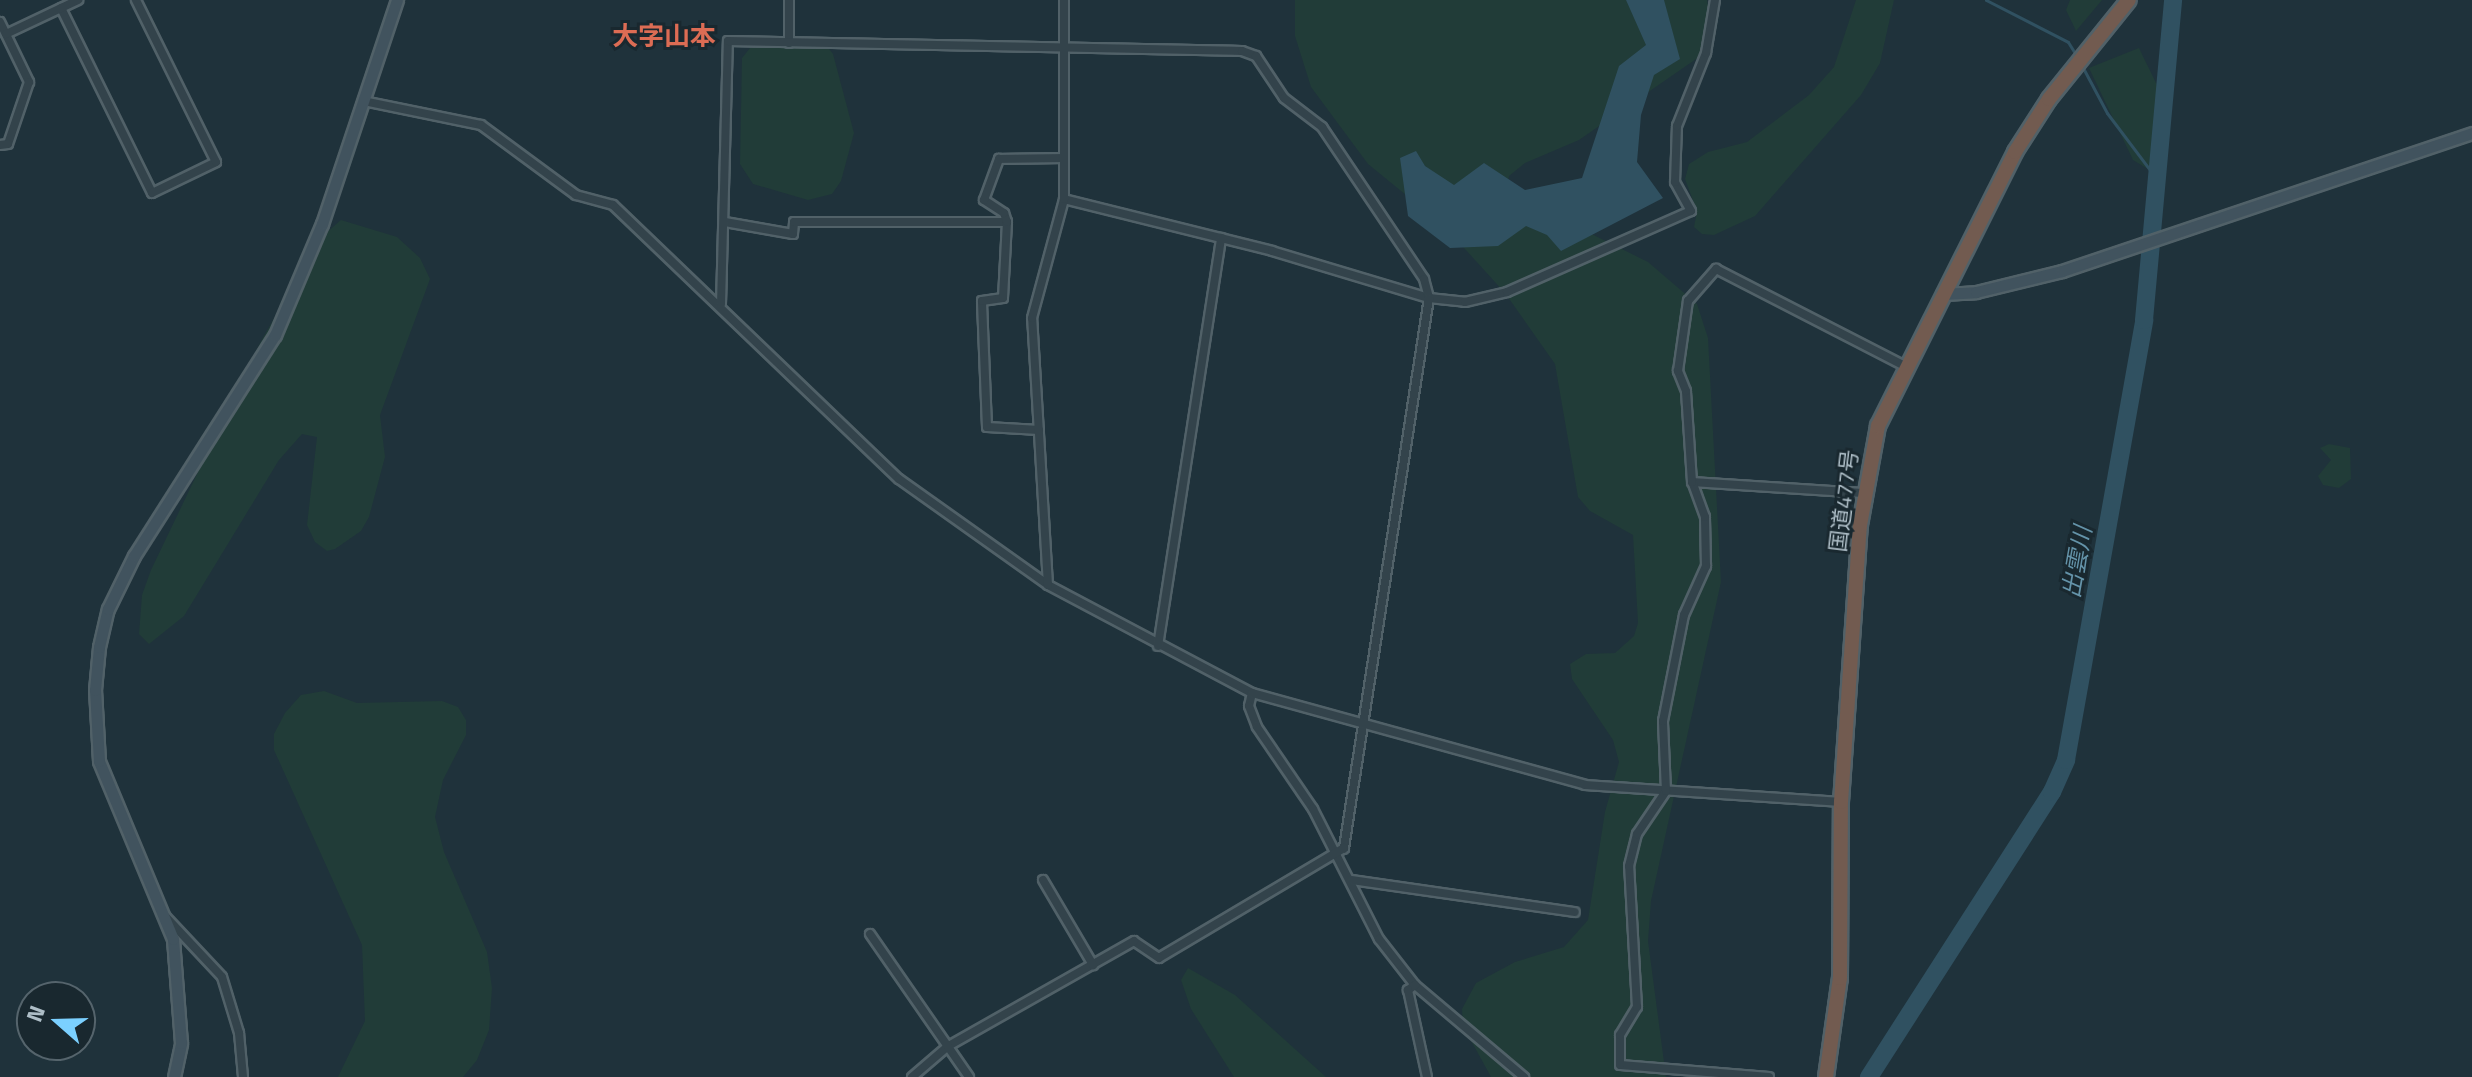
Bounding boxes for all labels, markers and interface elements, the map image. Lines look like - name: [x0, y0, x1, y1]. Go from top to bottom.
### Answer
- district label: 大字山本: [612, 20, 716, 52]
- street label: 国道477号: [1825, 448, 1863, 554]
- water label: 出雲川: [2057, 524, 2097, 600]
- north arrow: [16, 981, 96, 1061]
- text: N: [17, 1000, 54, 1026]

